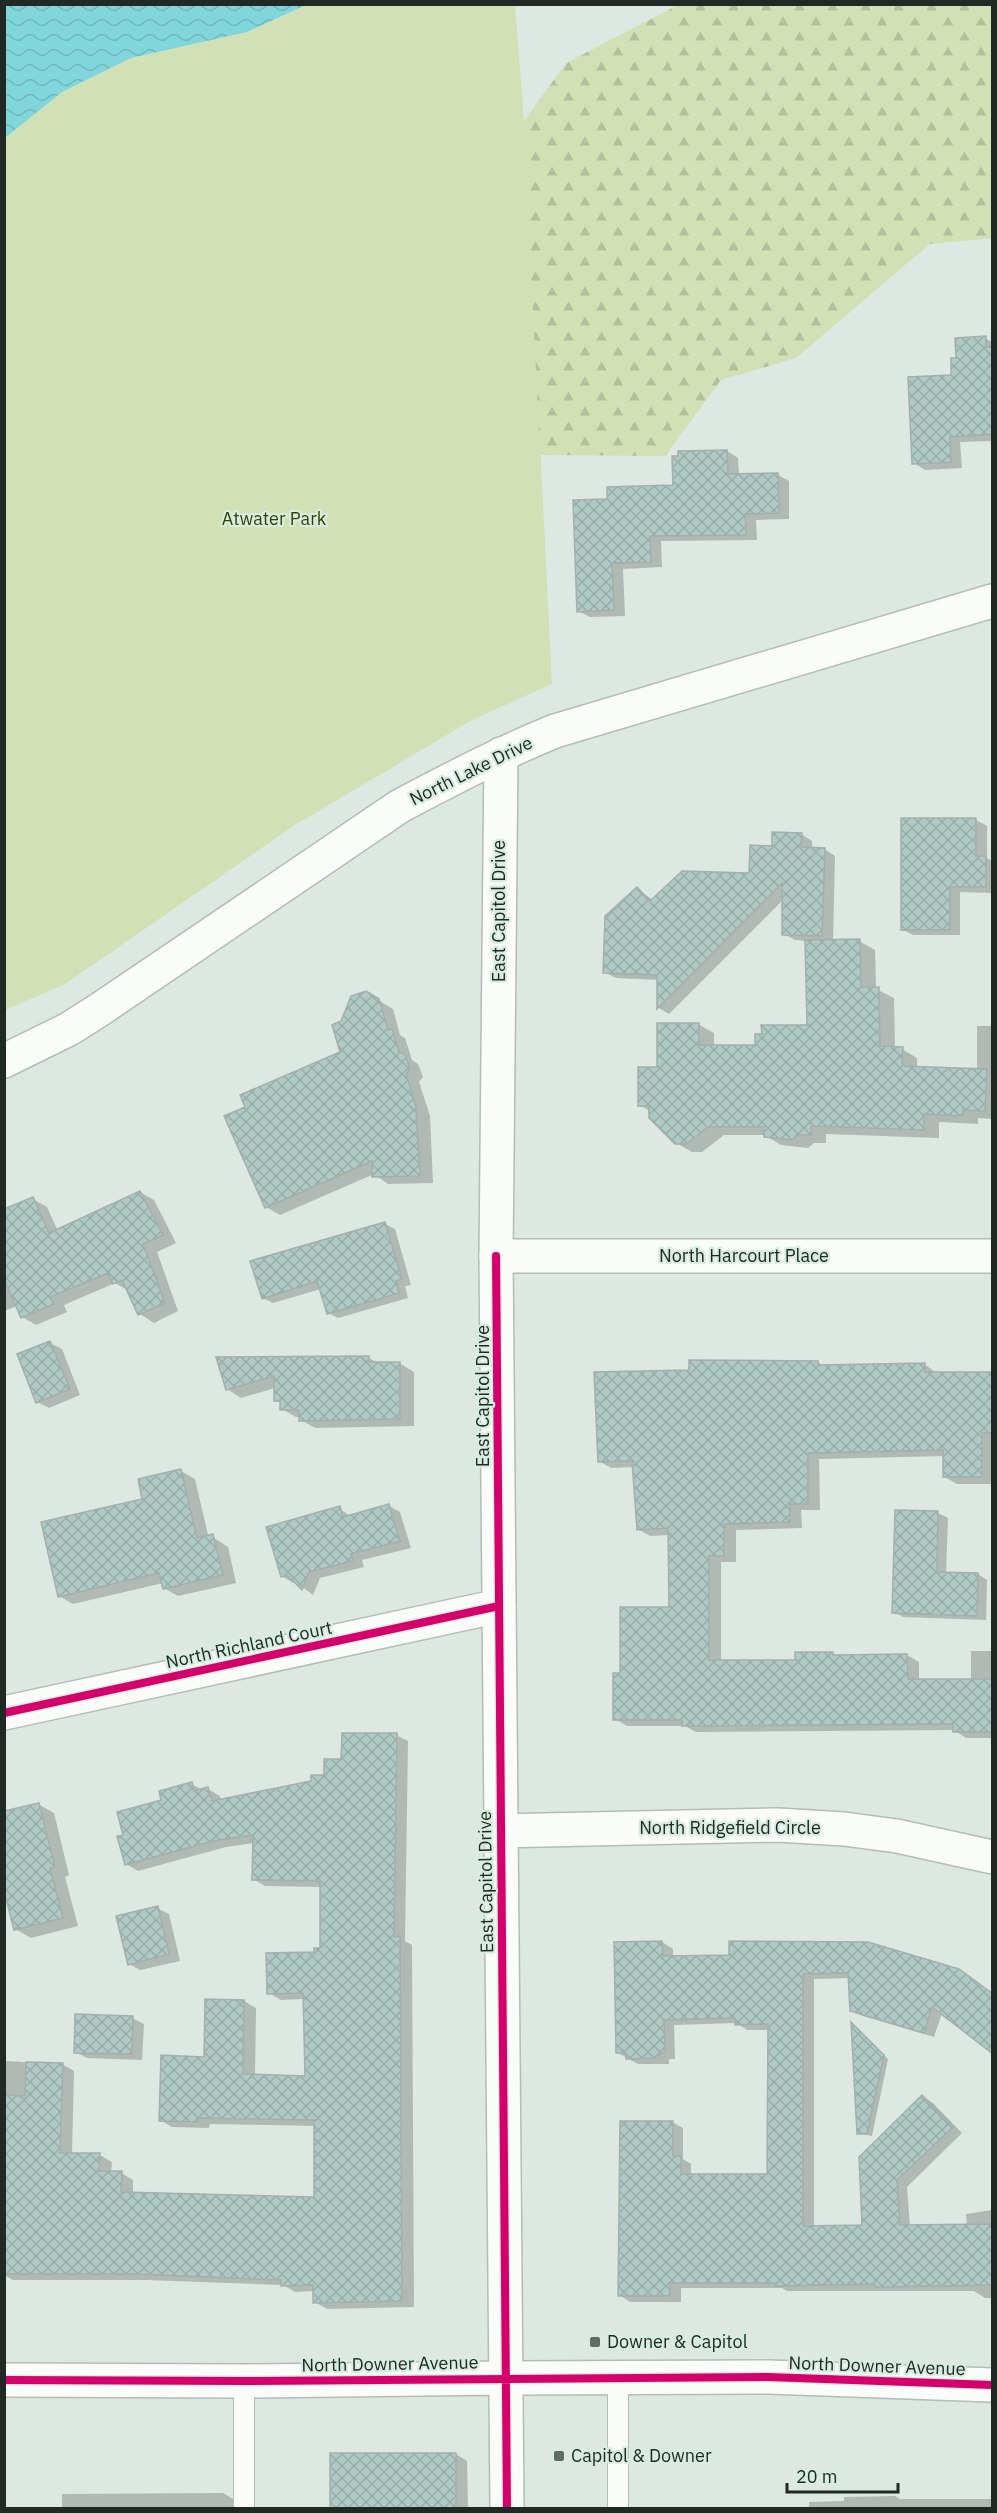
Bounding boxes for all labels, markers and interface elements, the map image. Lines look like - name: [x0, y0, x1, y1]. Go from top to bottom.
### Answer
- park label: Atwater Park: [222, 507, 327, 530]
- street label: North Lake Drive: [406, 731, 536, 810]
- street label: East Capitol Drive: [487, 840, 510, 982]
- street label: North Harcourt Place: [659, 1244, 829, 1267]
- street label: East Capitol Drive: [471, 1325, 494, 1467]
- street label: North Richland Court: [164, 1616, 334, 1673]
- street label: East Capitol Drive: [473, 1811, 498, 1953]
- street label: North Ridgefield Circle: [639, 1816, 821, 1839]
- place label: Downer & Capitol: [607, 2330, 748, 2353]
- marker: Downer & Capitol: [588, 2335, 602, 2349]
- street label: North Downer Avenue: [301, 2350, 479, 2377]
- street label: North Downer Avenue: [788, 2351, 966, 2380]
- place label: Capitol & Downer: [571, 2444, 712, 2467]
- marker: Capitol & Downer: [552, 2449, 566, 2463]
- scale bar: [787, 2456, 898, 2494]
- text: 20 m: [796, 2465, 838, 2488]

